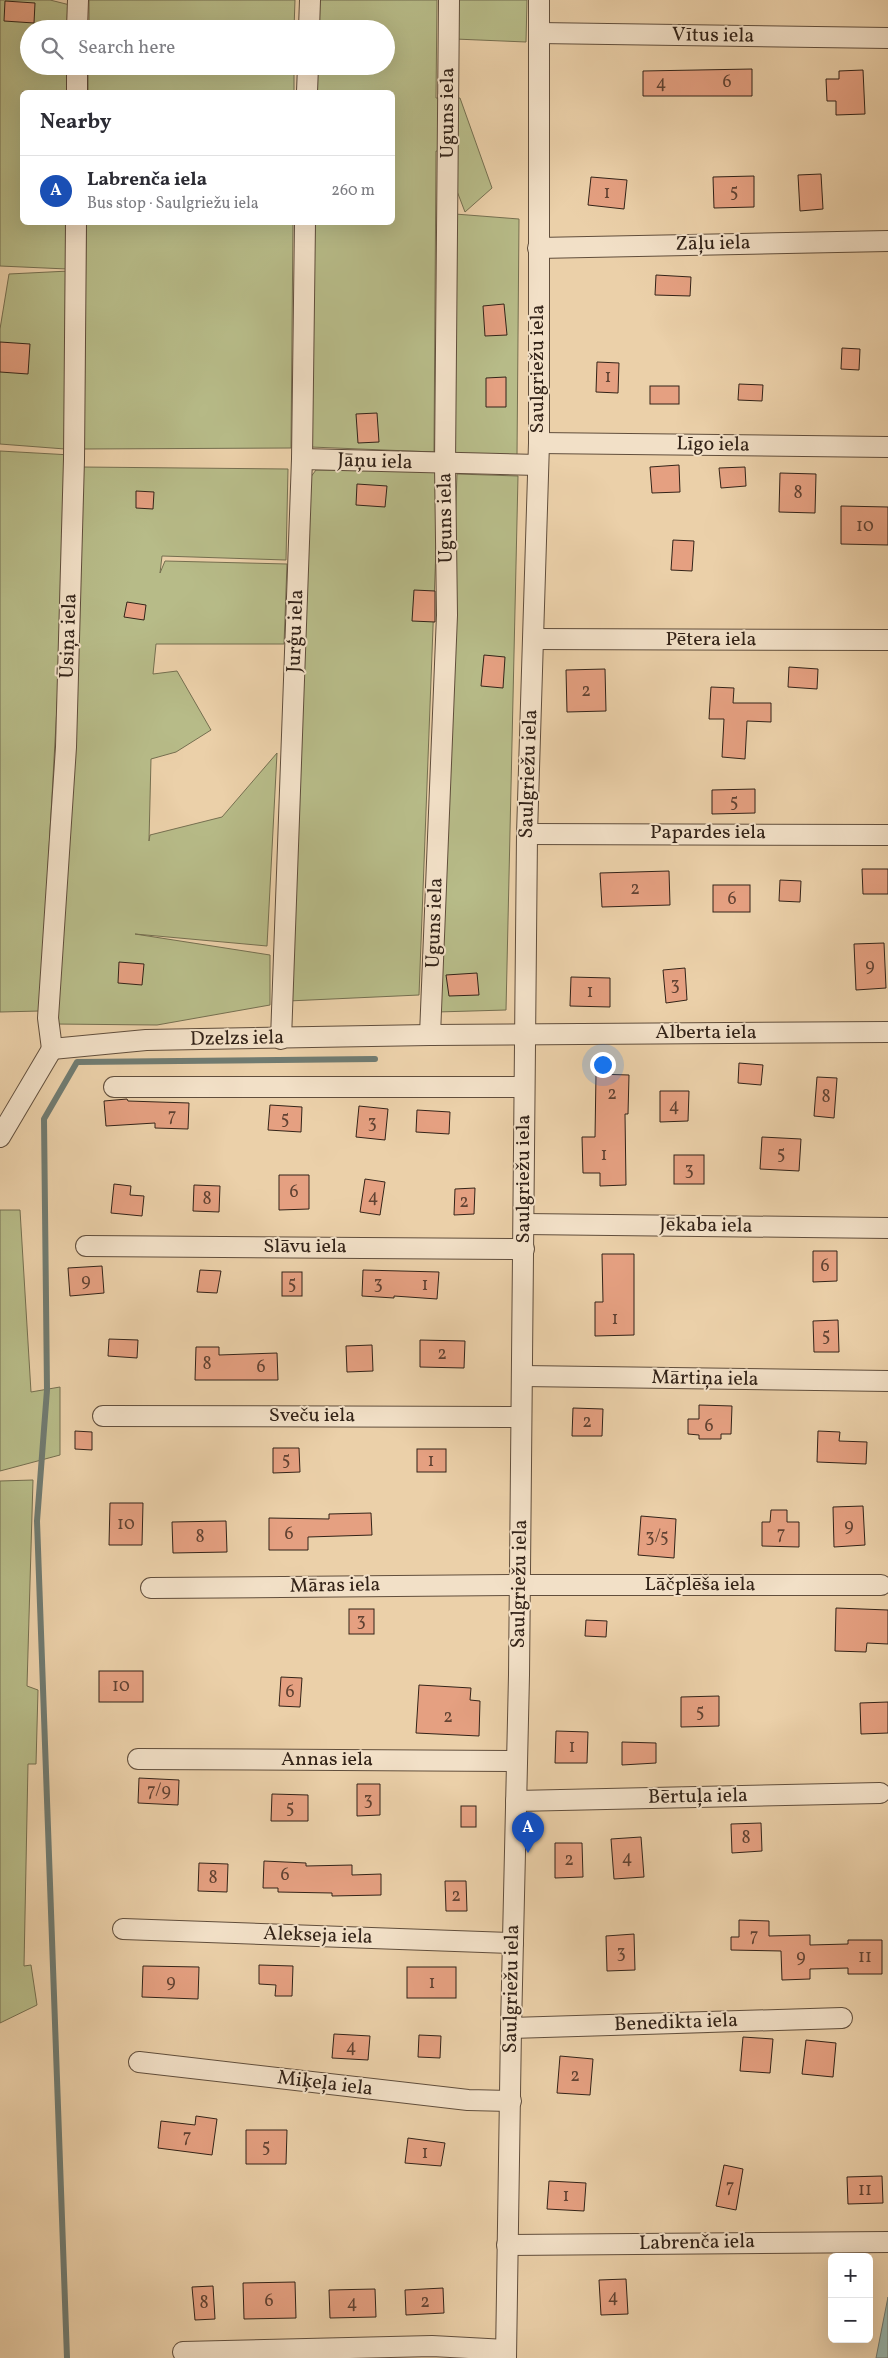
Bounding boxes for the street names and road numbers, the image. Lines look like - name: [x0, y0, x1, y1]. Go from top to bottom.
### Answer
- street label: Vītus iela: [672, 21, 754, 51]
- street label: Uguns iela: [434, 67, 462, 158]
- street label: Zāļu iela: [675, 229, 751, 259]
- street label: Saulgriežu iela: [524, 304, 552, 434]
- street label: Līgo iela: [676, 430, 750, 460]
- street label: Jāņu iela: [337, 447, 413, 477]
- street label: Uguns iela: [431, 472, 461, 564]
- street label: Jurģu iela: [281, 589, 311, 673]
- street label: Ūsiņa iela: [54, 593, 84, 679]
- street label: Pētera iela: [666, 626, 756, 654]
- street label: Saulgriežu iela: [513, 709, 545, 839]
- street label: Papardes iela: [650, 819, 766, 847]
- street label: Uguns iela: [419, 877, 451, 969]
- street label: Alberta iela: [655, 1019, 757, 1047]
- street label: Dzelzs iela: [190, 1024, 284, 1054]
- street label: Saulgriežu iela: [510, 1114, 538, 1244]
- street label: Jēkaba iela: [659, 1211, 753, 1241]
- street label: Slāvu iela: [263, 1233, 347, 1261]
- street label: Mārtiņa iela: [651, 1364, 759, 1394]
- street label: Sveču iela: [269, 1402, 355, 1430]
- street label: Saulgriežu iela: [505, 1519, 535, 1649]
- street label: Māras iela: [289, 1571, 381, 1601]
- street label: Lāčplēša iela: [645, 1571, 755, 1599]
- street label: Annas iela: [281, 1746, 373, 1774]
- street label: Bērtuļa iela: [648, 1782, 748, 1812]
- street label: Alekseja iela: [263, 1920, 373, 1952]
- street label: Saulgriežu iela: [497, 1924, 527, 2054]
- street label: Benedikta iela: [614, 2007, 738, 2039]
- street label: Miķeļa iela: [276, 2064, 374, 2104]
- street label: Labrenča iela: [639, 2228, 755, 2258]

